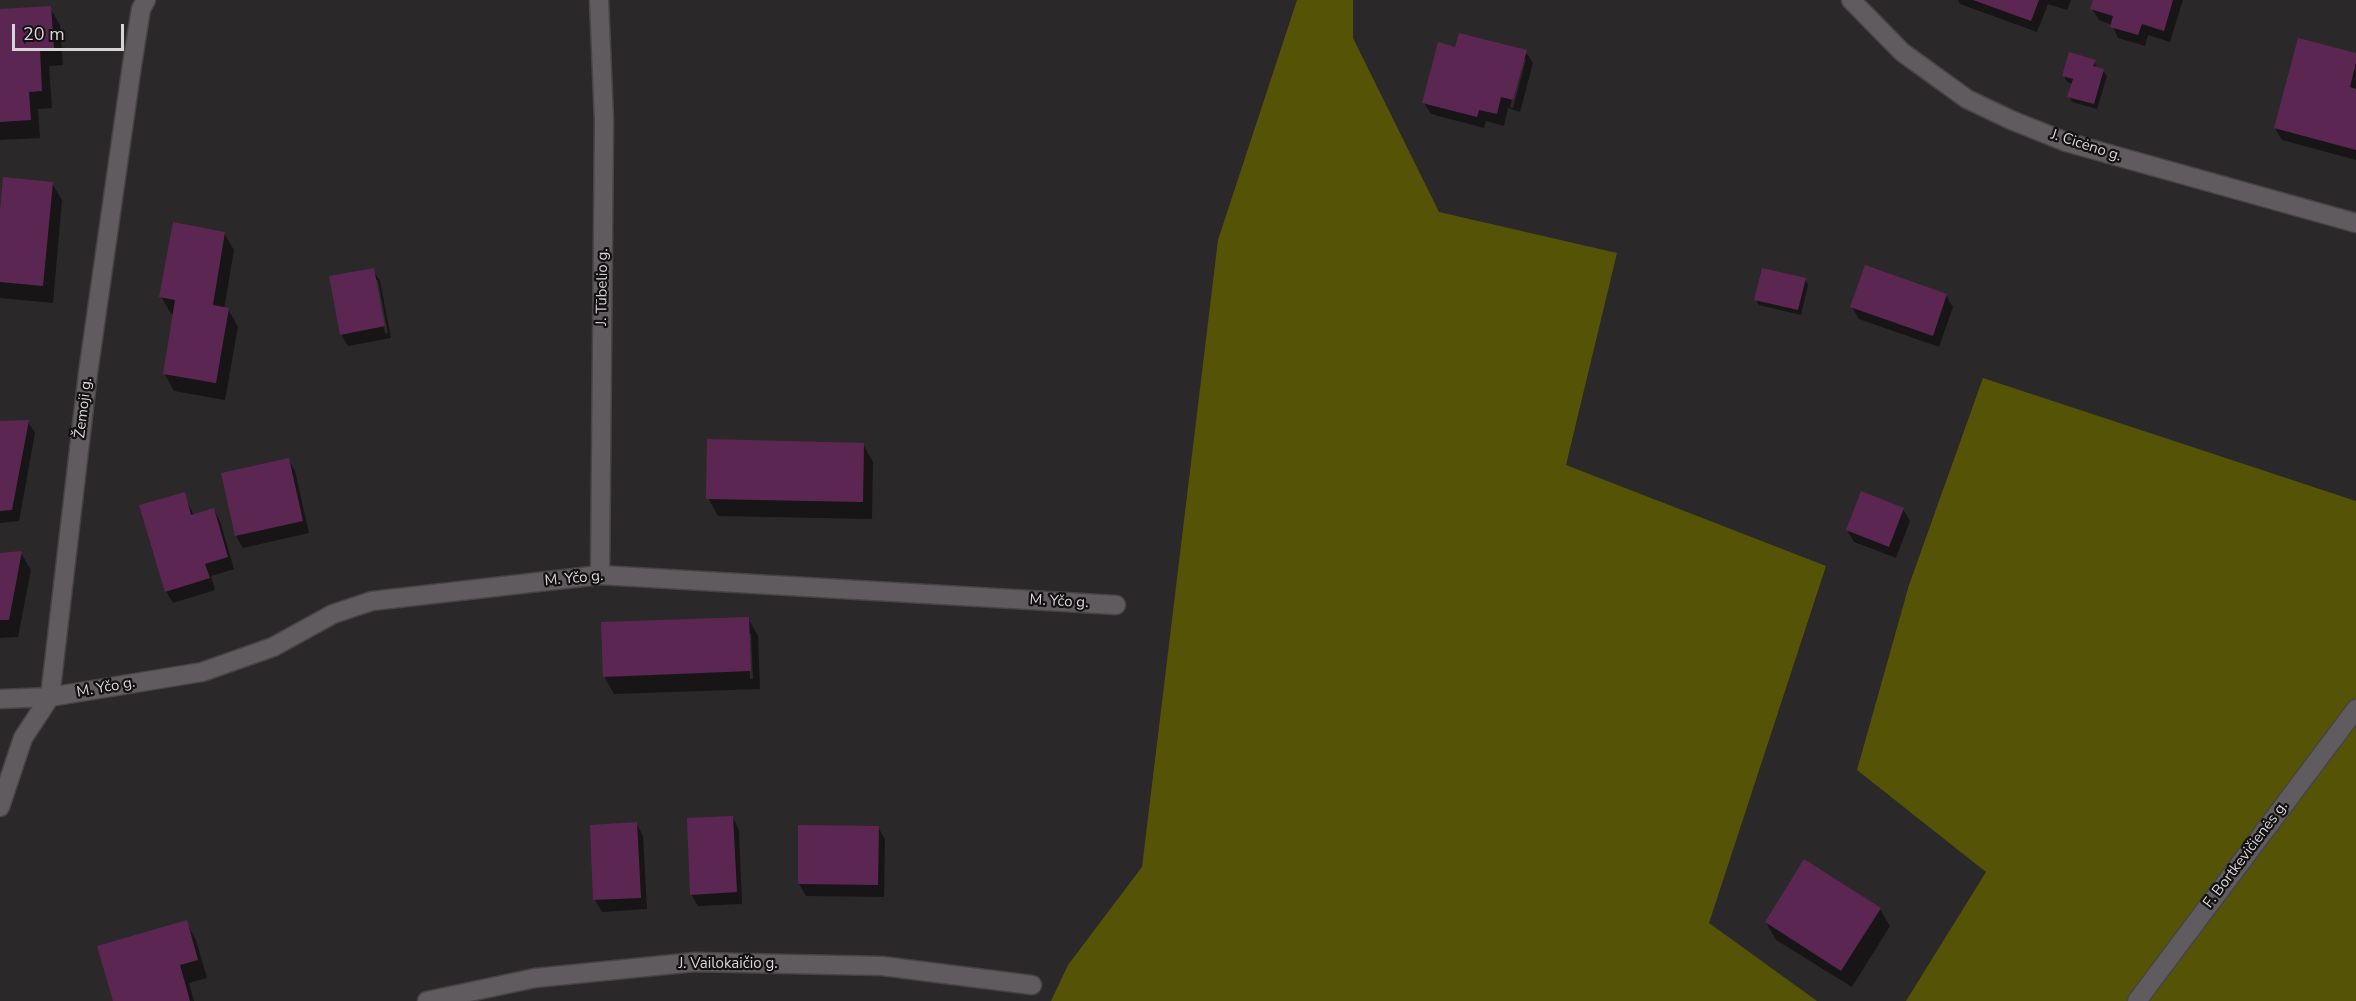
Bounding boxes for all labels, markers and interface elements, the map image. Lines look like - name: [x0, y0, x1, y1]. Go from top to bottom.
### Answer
- scale bar: [15, 12, 128, 50]
- text: 20 m: [23, 22, 65, 46]
- street label: J. Cicėno g.: [2048, 126, 2124, 166]
- street label: J. Tūbelio g.: [593, 248, 613, 326]
- street label: Žemoji g.: [71, 377, 97, 439]
- street label: M. Yčo g.: [544, 567, 604, 591]
- street label: M. Yčo g.: [1029, 591, 1089, 613]
- street label: M. Yčo g.: [75, 674, 137, 702]
- street label: F. Bortkevičienės g.: [2200, 798, 2292, 912]
- street label: J. Vailokaičio g.: [678, 955, 778, 973]

